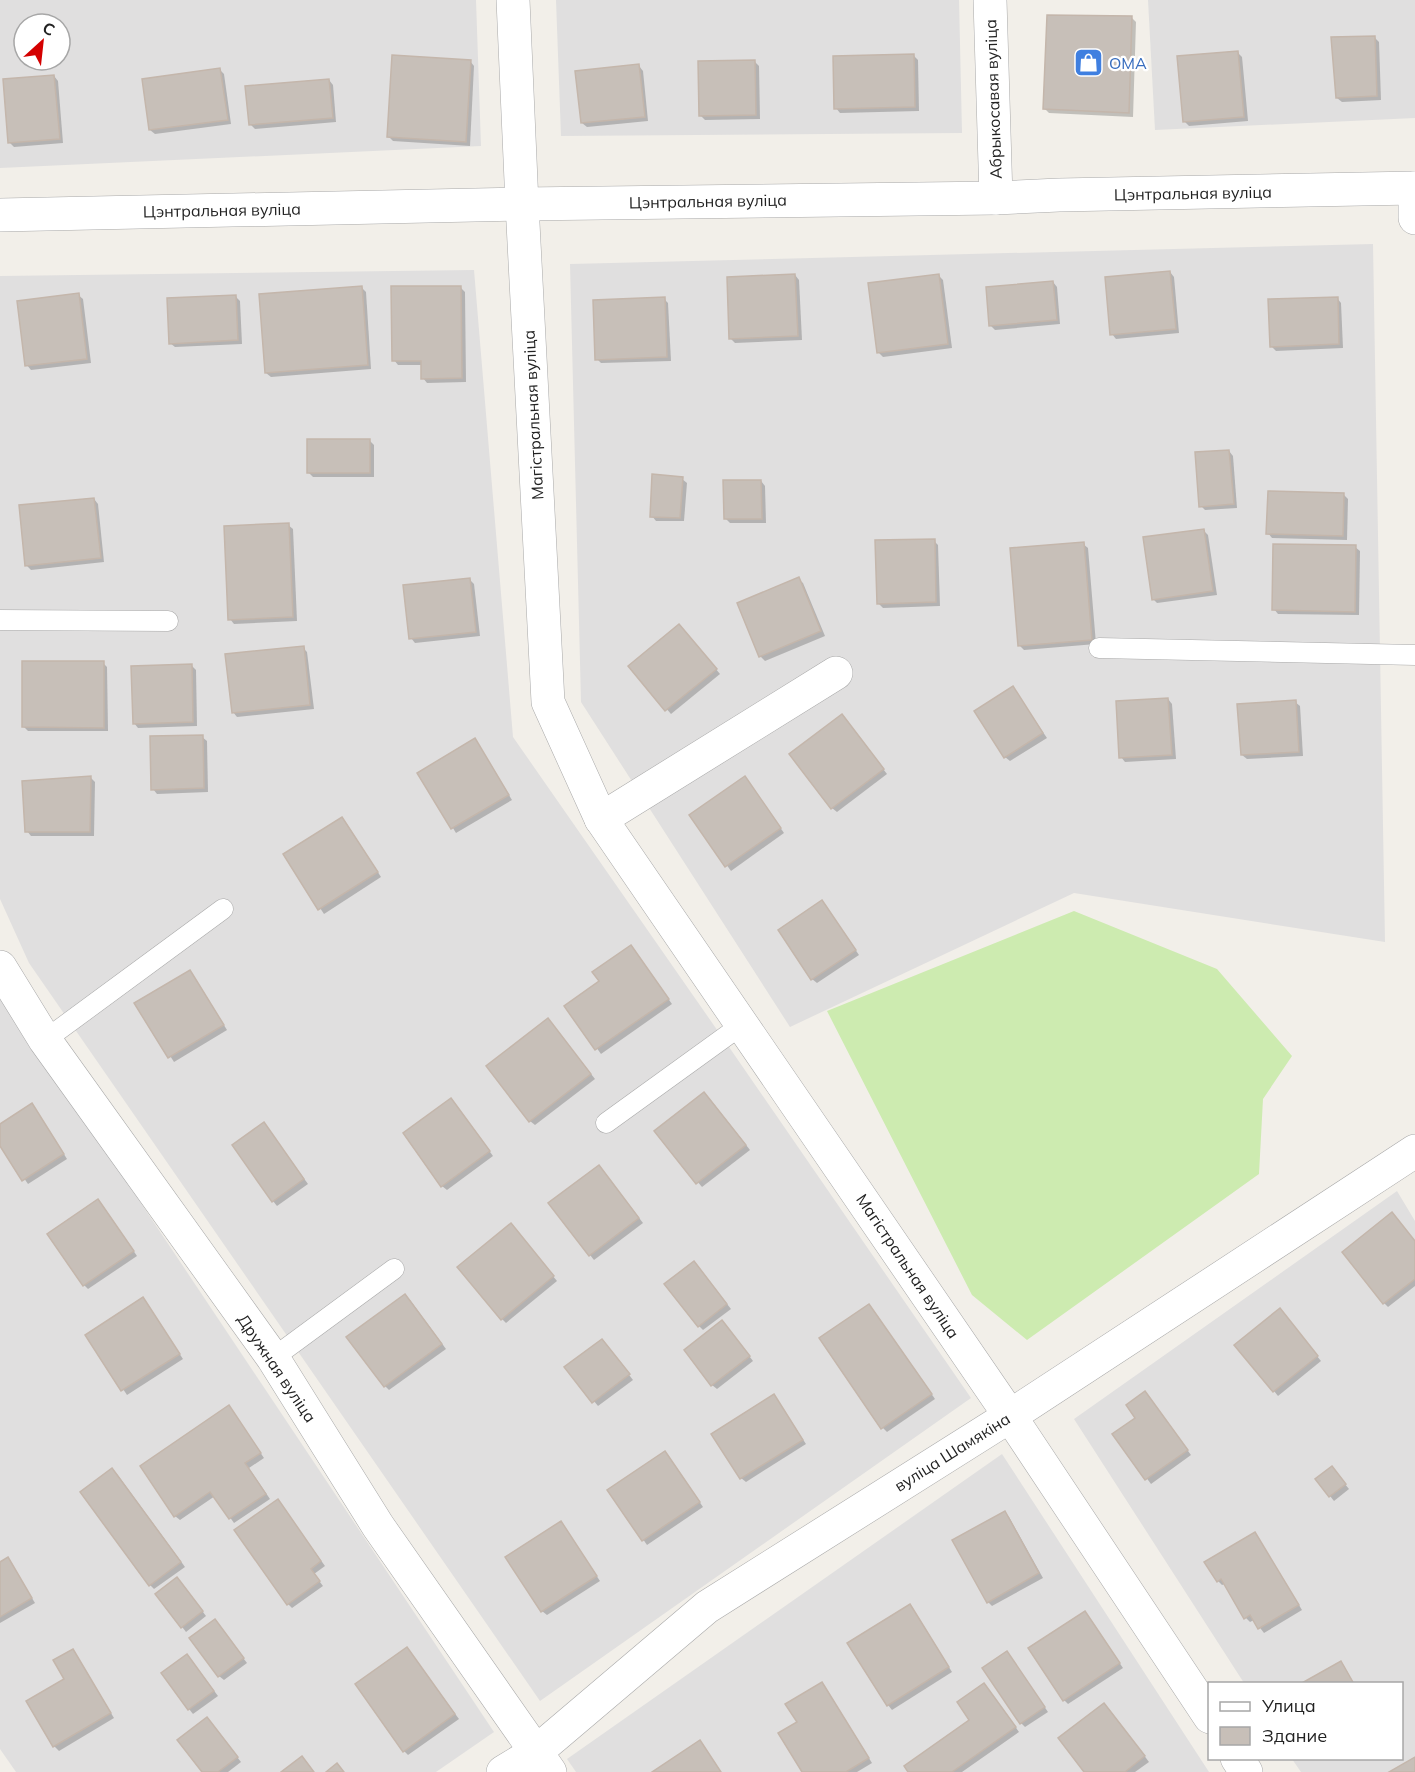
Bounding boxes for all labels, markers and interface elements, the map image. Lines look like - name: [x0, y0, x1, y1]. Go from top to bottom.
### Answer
- north arrow: [12, 12, 72, 72]
- text: С: [39, 17, 58, 40]
- street label: Абрыкосавая вуліца: [980, 19, 1006, 179]
- shop icon: ОМА: [1072, 47, 1104, 79]
- place label: ОМА: [1109, 53, 1147, 73]
- street label: Цэнтральная вуліца: [1114, 182, 1272, 204]
- street label: Цэнтральная вуліца: [629, 190, 787, 212]
- street label: Цэнтральная вуліца: [143, 199, 301, 221]
- street label: Магістральная вуліца: [519, 330, 547, 500]
- street label: Магістральная вуліца: [852, 1190, 964, 1342]
- street label: Дружная вуліца: [233, 1310, 321, 1426]
- street label: вуліца Шамякіна: [890, 1408, 1014, 1496]
- legend: [1208, 1682, 1403, 1760]
- text: Улица: [1261, 1694, 1316, 1717]
- text: Здание: [1262, 1724, 1327, 1747]

